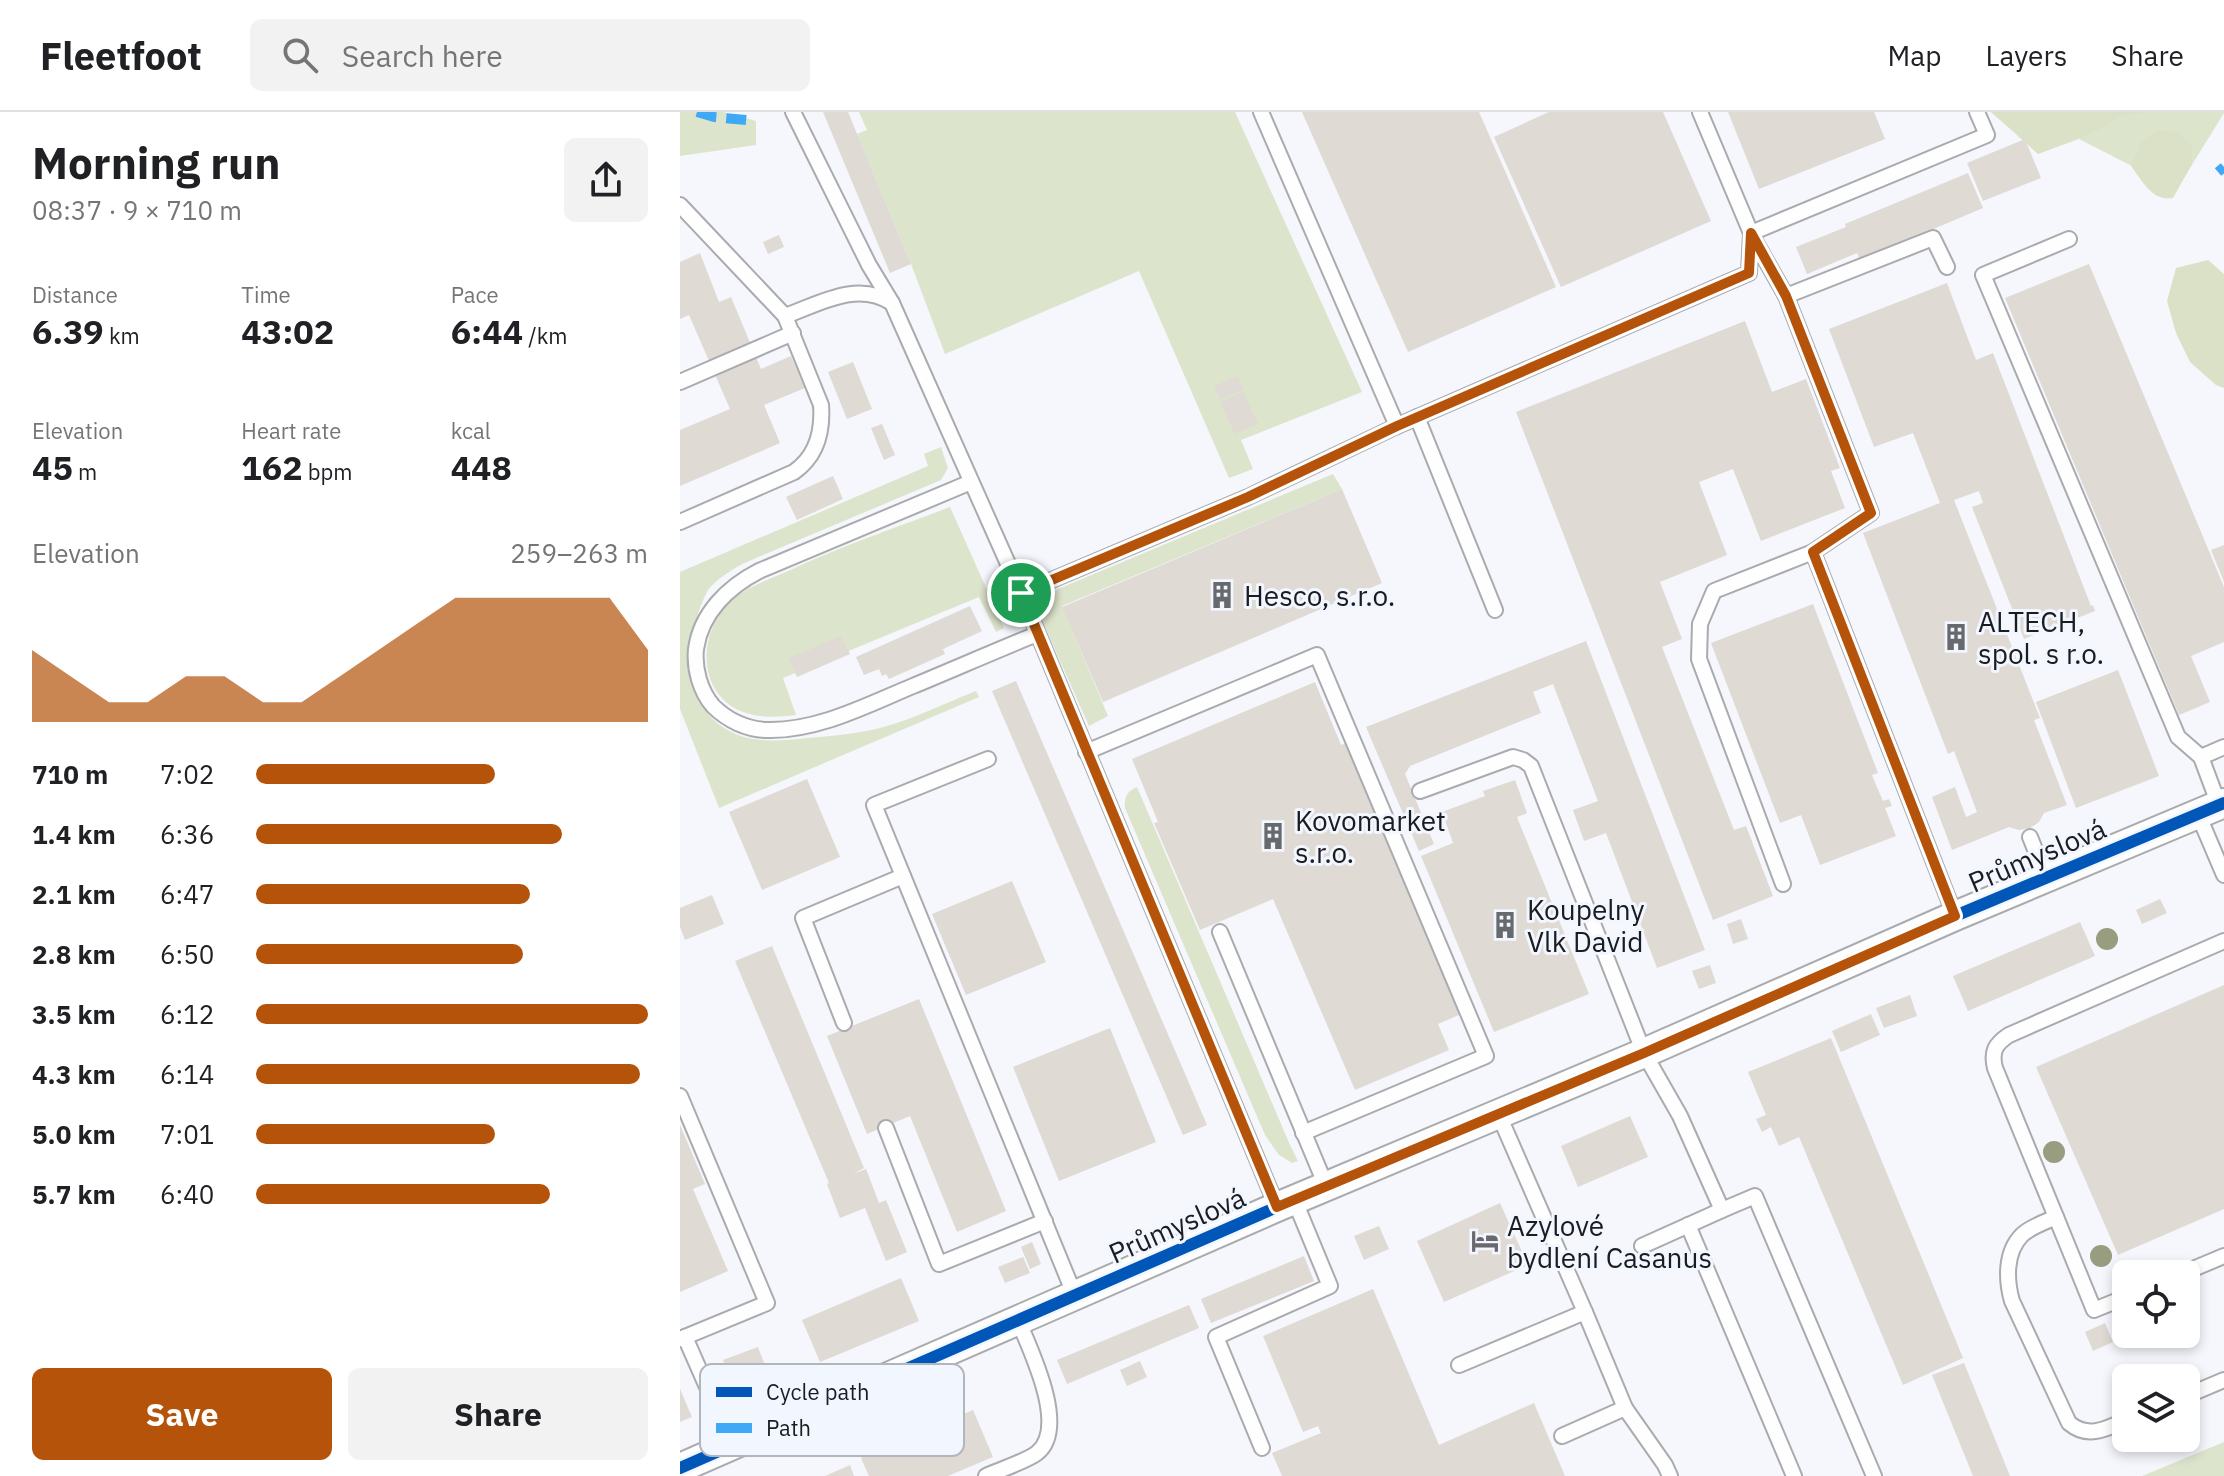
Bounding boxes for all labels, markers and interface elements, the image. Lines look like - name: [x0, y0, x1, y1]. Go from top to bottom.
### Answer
- search box: [250, 19, 810, 91]
- text: Fleetfoot: [40, 31, 202, 80]
- icon: search: [278, 33, 322, 77]
- text: Search here: [342, 36, 503, 75]
- text: Map: [1887, 37, 1941, 74]
- text: Layers: [1985, 37, 2067, 74]
- text: Share: [2111, 37, 2184, 74]
- text: Morning run: [32, 134, 281, 191]
- button: share: [564, 138, 648, 222]
- text: 08:37 · 9 × 710 m: [32, 193, 242, 227]
- text: Distance: [32, 280, 118, 309]
- text: Time: [241, 280, 291, 309]
- text: Pace: [451, 280, 499, 309]
- text: 6.39: [32, 309, 104, 353]
- text: 43:02: [241, 309, 334, 353]
- text: 6:44: [451, 309, 523, 353]
- text: km: [104, 321, 140, 350]
- text: /km: [523, 321, 568, 350]
- text: Elevation: [32, 416, 123, 445]
- text: Heart rate: [241, 416, 341, 445]
- text: kcal: [451, 416, 491, 445]
- text: 45: [32, 445, 73, 489]
- text: 162: [241, 445, 303, 489]
- text: 448: [451, 445, 512, 489]
- text: m: [73, 457, 97, 486]
- text: bpm: [303, 457, 352, 486]
- text: Elevation: [32, 536, 140, 570]
- text: 259–263 m: [510, 536, 648, 570]
- pin: [987, 559, 1055, 627]
- icon: arrive: [999, 571, 1043, 615]
- place label: Hesco, s.r.o.: [1244, 577, 1395, 614]
- building icon: Hesco, s.r.o.: [1207, 580, 1237, 610]
- place label: ALTECH, spol. s r.o.: [1978, 603, 2104, 672]
- building icon: ALTECH, spol. s r.o.: [1941, 622, 1971, 652]
- text: 710 m: [32, 757, 108, 791]
- text: 7:02: [160, 757, 214, 791]
- place label: Kovomarket s.r.o.: [1295, 802, 1446, 871]
- street label: Průmyslová: [1963, 809, 2112, 901]
- text: 1.4 km: [32, 817, 116, 851]
- text: 6:36: [160, 817, 214, 851]
- building icon: Kovomarket s.r.o.: [1258, 821, 1288, 851]
- text: 2.1 km: [32, 877, 116, 911]
- text: 6:47: [160, 877, 214, 911]
- place label: Koupelny Vlk David: [1527, 891, 1645, 960]
- building icon: Koupelny Vlk David: [1490, 910, 1520, 940]
- text: 2.8 km: [32, 937, 116, 971]
- text: 6:50: [160, 937, 214, 971]
- text: 3.5 km: [32, 997, 116, 1031]
- text: 6:12: [160, 997, 214, 1031]
- text: 4.3 km: [32, 1057, 116, 1091]
- text: 6:14: [160, 1057, 214, 1091]
- text: 5.0 km: [32, 1117, 116, 1151]
- text: 7:01: [160, 1117, 214, 1151]
- text: 5.7 km: [32, 1177, 116, 1211]
- text: 6:40: [160, 1177, 214, 1211]
- street label: Průmyslová: [1103, 1178, 1251, 1272]
- place label: Azylové bydlení Casanus: [1507, 1207, 1712, 1276]
- hotel icon: Azylové bydlení Casanus: [1470, 1226, 1500, 1256]
- map controls: [2112, 1260, 2200, 1452]
- button: locate: [2112, 1260, 2200, 1348]
- legend: [700, 1364, 964, 1456]
- button: layers: [2112, 1364, 2200, 1452]
- button: Save: [32, 1368, 332, 1460]
- button: Share: [348, 1368, 648, 1460]
- text: Cycle path: [766, 1377, 870, 1406]
- text: Path: [766, 1413, 811, 1442]

